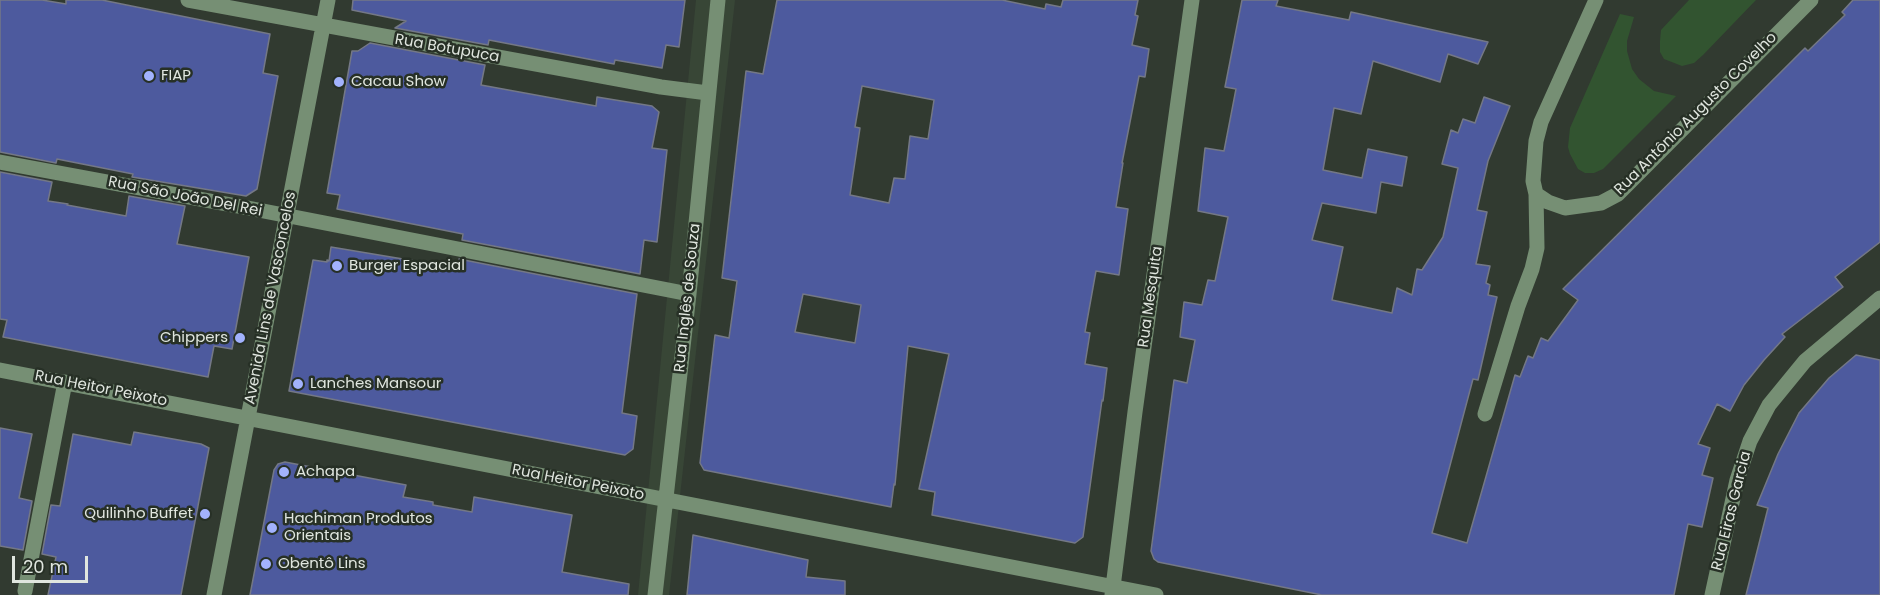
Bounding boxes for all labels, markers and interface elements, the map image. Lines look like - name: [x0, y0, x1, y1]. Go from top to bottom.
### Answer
- street label: Rua Antônio Augusto Covelho: [1611, 29, 1781, 199]
- street label: Rua Botupuca: [393, 31, 501, 67]
- place label: FIAP: [161, 67, 191, 85]
- marker: FIAP: [142, 69, 156, 83]
- place label: Cacau Show: [351, 73, 446, 91]
- marker: Cacau Show: [332, 75, 346, 89]
- street label: Rua São João Del Rei: [107, 173, 263, 221]
- street label: Avenida Lins de Vasconcelos: [242, 190, 300, 406]
- street label: Rua Inglês de Souza: [671, 223, 705, 373]
- street label: Rua Mesquita: [1135, 245, 1167, 349]
- place label: Burger Espacial: [349, 257, 465, 275]
- marker: Burger Espacial: [330, 259, 344, 273]
- place label: Chippers: [160, 329, 228, 347]
- marker: Chippers: [233, 331, 247, 345]
- street label: Rua Heitor Peixoto: [33, 367, 169, 411]
- place label: Lanches Mansour: [310, 375, 441, 393]
- marker: Lanches Mansour: [291, 377, 305, 391]
- street label: Rua Eiras Garcia: [1708, 450, 1756, 572]
- street label: Rua Heitor Peixoto: [510, 461, 646, 505]
- place label: Achapa: [296, 463, 355, 481]
- marker: Achapa: [277, 465, 291, 479]
- place label: Quilinho Buffet: [84, 505, 193, 523]
- marker: Quilinho Buffet: [198, 507, 212, 521]
- place label: Hachiman Produtos Orientais: [284, 510, 433, 545]
- marker: Hachiman Produtos Orientais: [265, 521, 279, 535]
- scale bar: [15, 544, 92, 582]
- text: 20 m: [23, 554, 68, 579]
- place label: Obentô Lins: [278, 555, 365, 573]
- marker: Obentô Lins: [259, 557, 273, 571]

